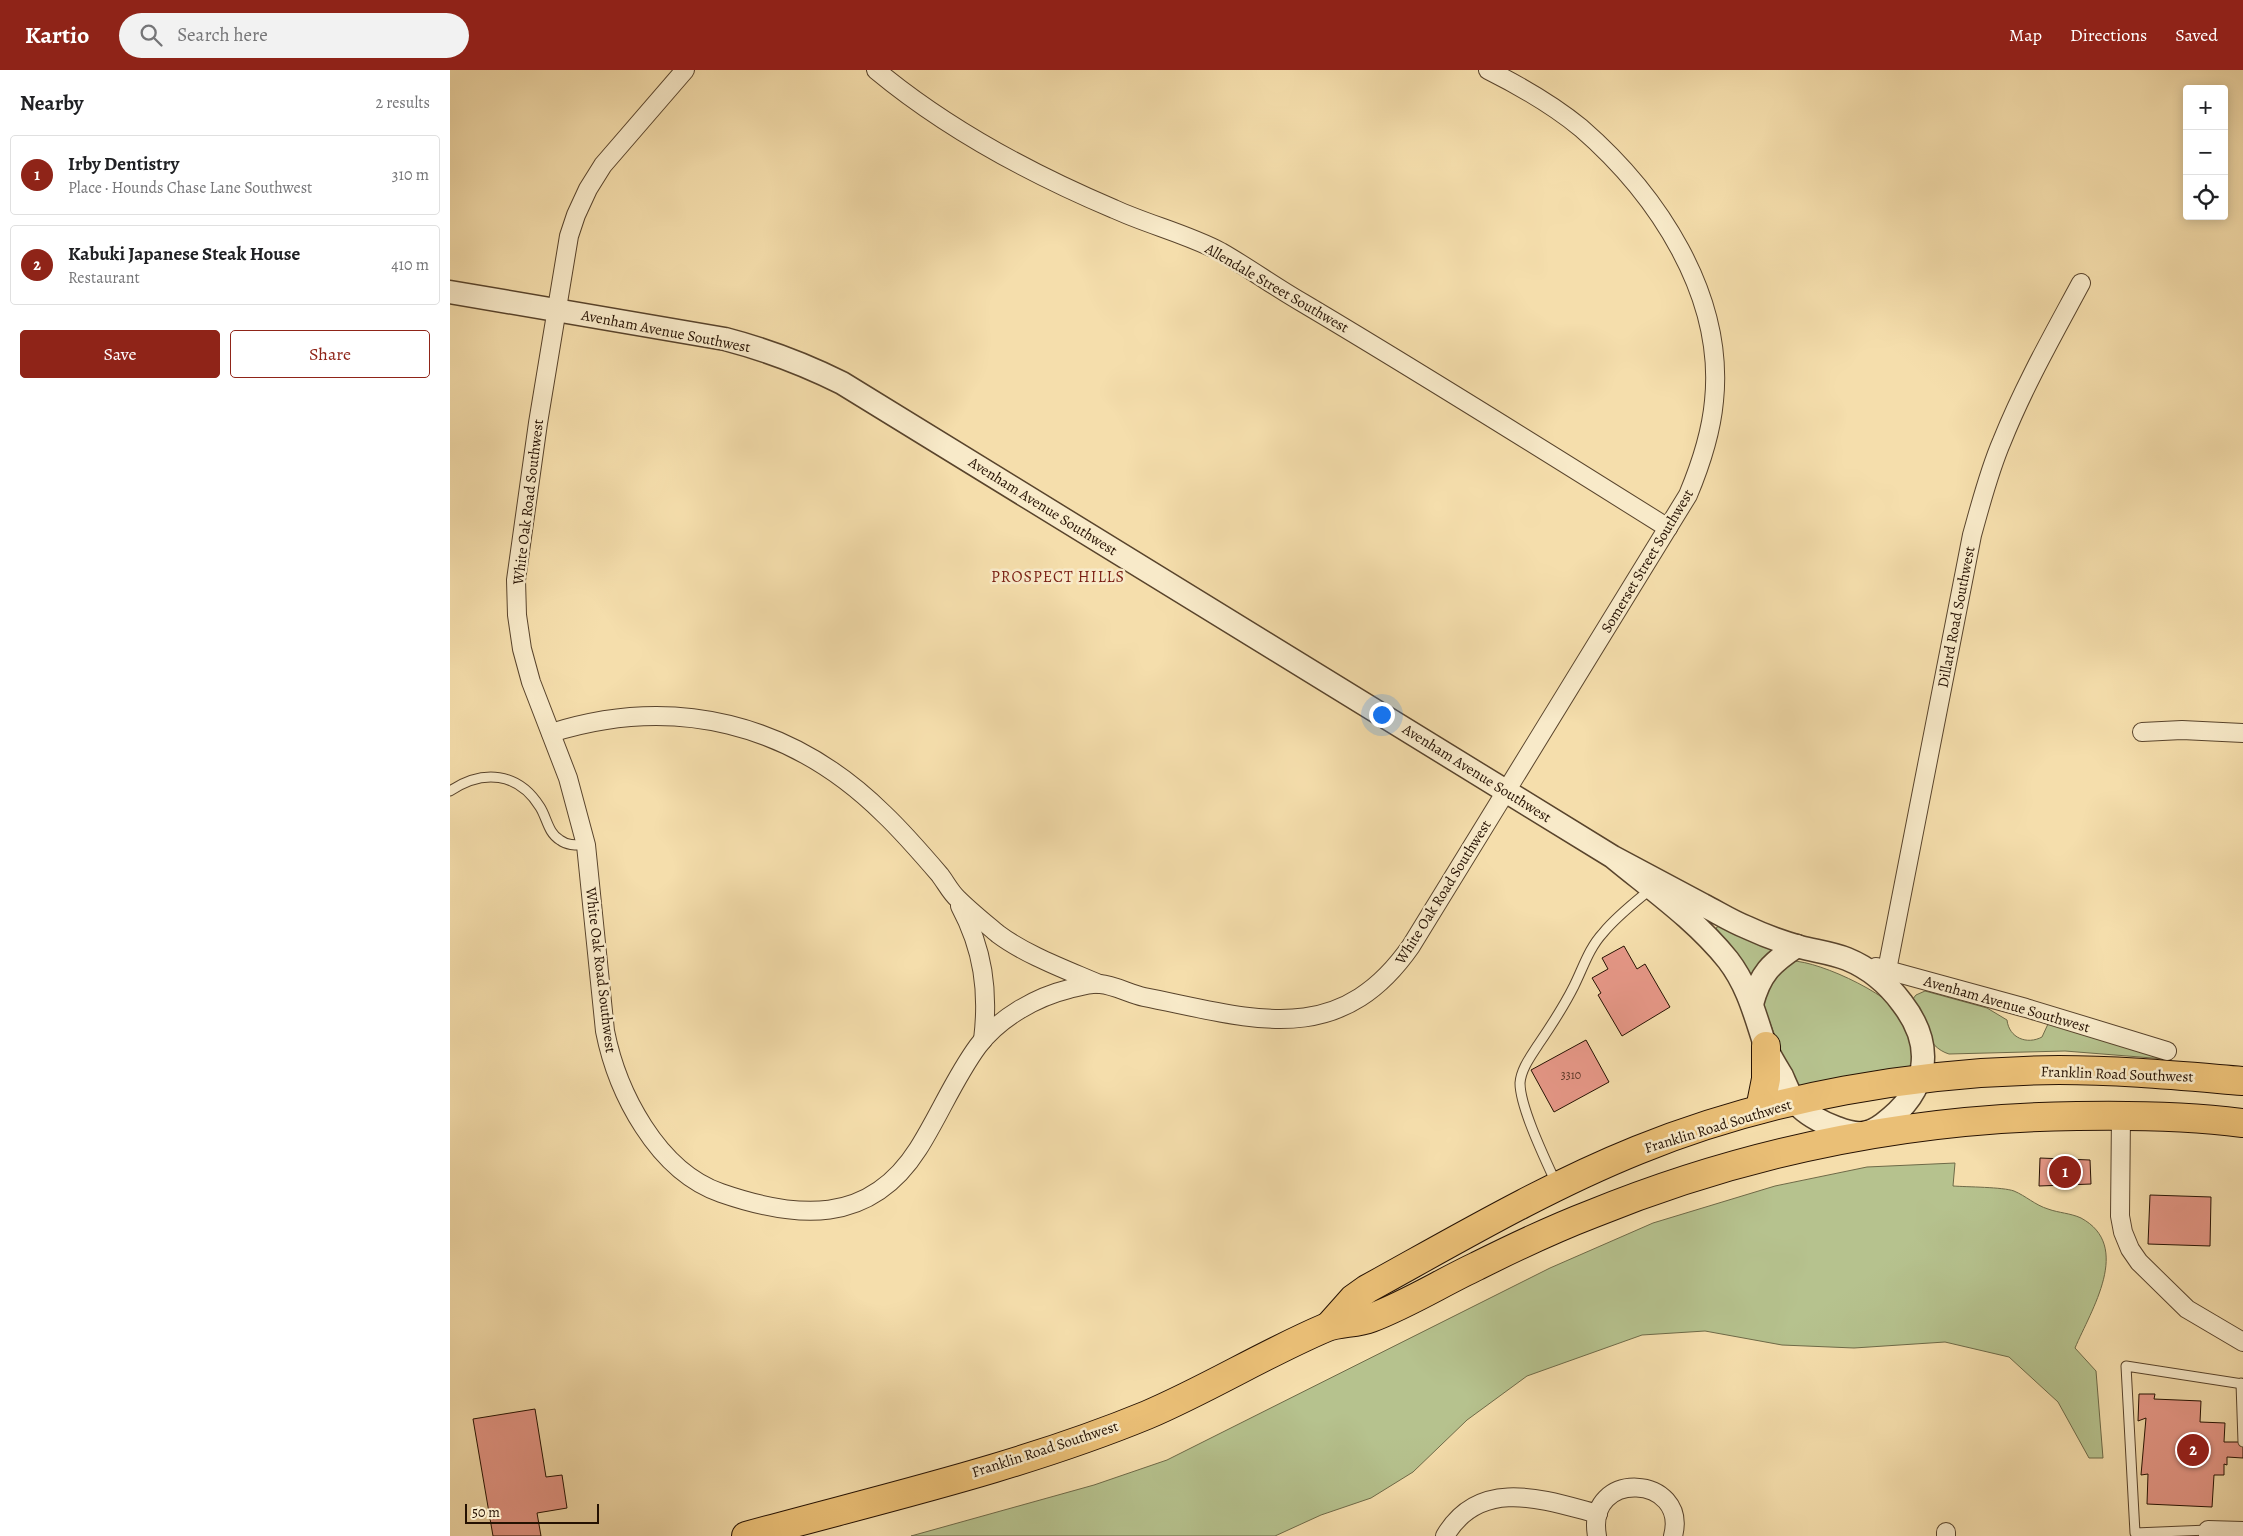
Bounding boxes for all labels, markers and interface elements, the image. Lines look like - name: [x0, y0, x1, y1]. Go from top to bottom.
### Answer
- search box: [119, 13, 469, 58]
- text: Kartio: [25, 19, 89, 51]
- icon: search: [137, 21, 165, 49]
- text: Search here: [177, 22, 268, 48]
- text: Map: [2009, 23, 2042, 47]
- text: Directions: [2070, 23, 2147, 47]
- text: Saved: [2175, 23, 2218, 47]
- map controls: [2183, 85, 2228, 220]
- button: +: [2183, 85, 2228, 130]
- text: Nearby: [20, 89, 83, 117]
- text: 2 results: [375, 92, 430, 114]
- button: −: [2183, 130, 2228, 175]
- text: Irby Dentistry: [68, 151, 179, 177]
- text: 1: [34, 164, 40, 186]
- text: 310 m: [392, 164, 429, 186]
- button: locate: [2183, 175, 2228, 220]
- text: Place · Hounds Chase Lane Southwest: [68, 177, 312, 199]
- street label: Allendale Street Southwest: [1201, 238, 1353, 337]
- text: Kabuki Japanese Steak House: [68, 241, 300, 267]
- text: 2: [33, 254, 41, 276]
- text: 410 m: [391, 254, 429, 276]
- text: Restaurant: [68, 267, 140, 289]
- street label: Avenham Avenue Southwest: [579, 305, 752, 357]
- button: Save: [20, 330, 220, 378]
- button: Share: [230, 330, 430, 378]
- street label: White Oak Road Southwest: [508, 418, 548, 587]
- street label: Avenham Avenue Southwest: [964, 451, 1121, 560]
- street label: Somerset Street Southwest: [1596, 485, 1698, 637]
- street label: Dillard Road Southwest: [1932, 544, 1980, 690]
- district label: PROSPECT HILLS: [991, 566, 1125, 588]
- your location: [1369, 702, 1395, 728]
- street label: Avenham Avenue Southwest: [1398, 718, 1555, 827]
- street label: White Oak Road Southwest: [1390, 816, 1496, 969]
- street label: White Oak Road Southwest: [581, 885, 621, 1054]
- street label: Avenham Avenue Southwest: [1921, 970, 2092, 1037]
- street label: Franklin Road Southwest: [2040, 1061, 2194, 1087]
- house number: 3310: [1561, 1067, 1581, 1083]
- street label: Franklin Road Southwest: [1642, 1094, 1794, 1158]
- pin: 1: [2049, 1153, 2081, 1191]
- street label: Franklin Road Southwest: [969, 1416, 1121, 1482]
- pin: 2: [2177, 1431, 2209, 1469]
- scale bar: [465, 1501, 599, 1524]
- text: 50 m: [472, 1503, 500, 1522]

